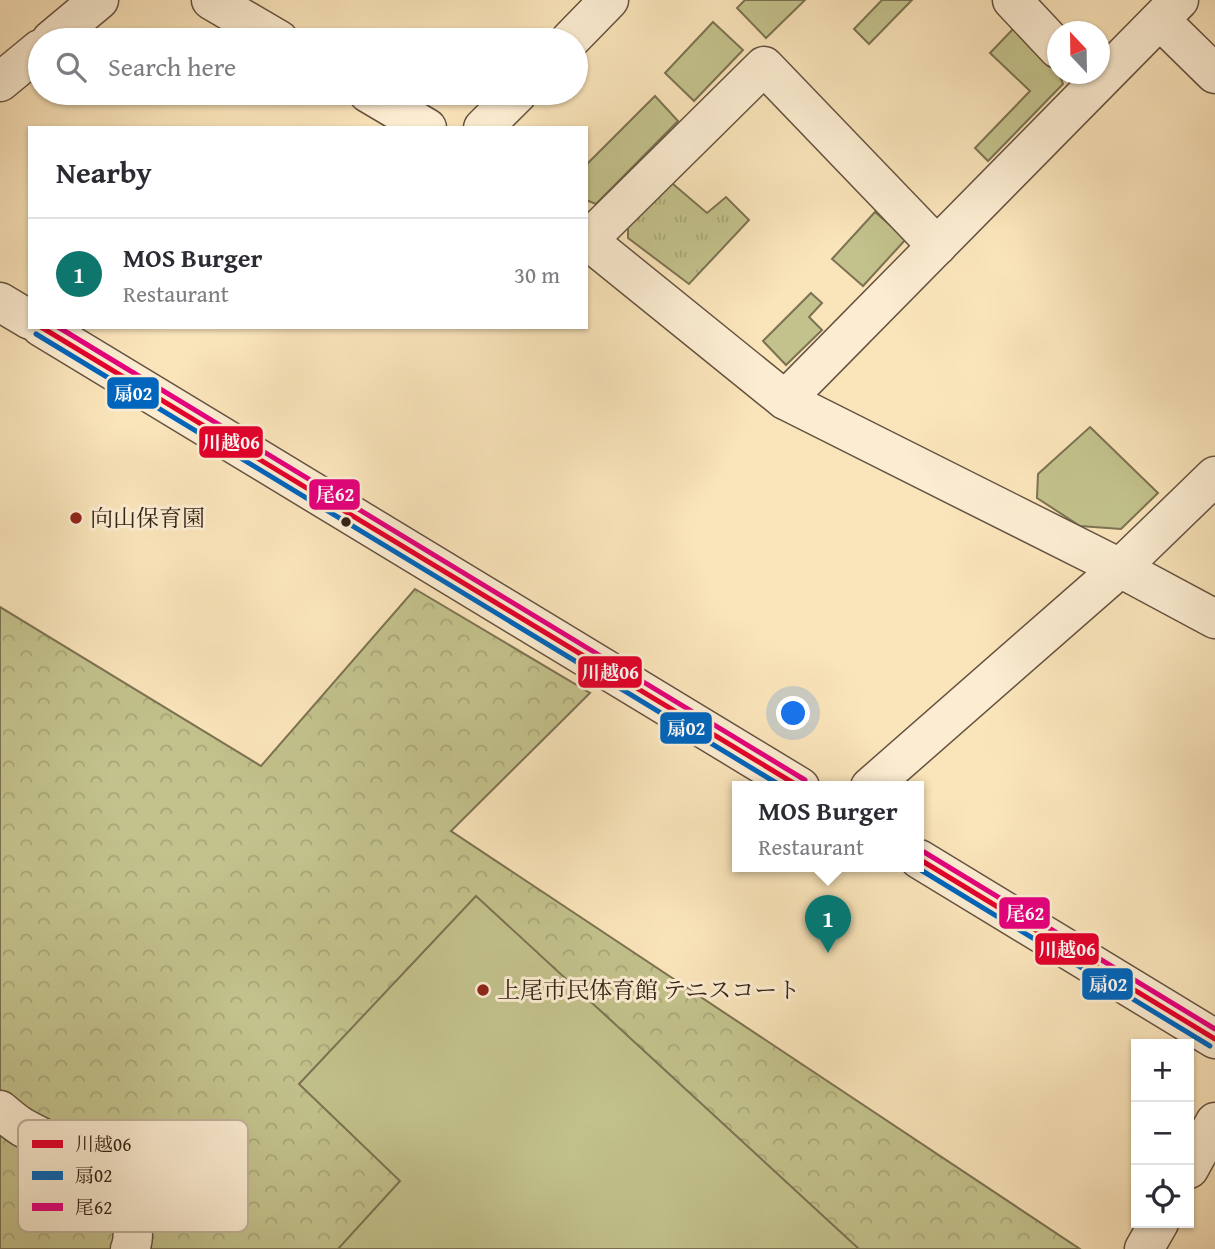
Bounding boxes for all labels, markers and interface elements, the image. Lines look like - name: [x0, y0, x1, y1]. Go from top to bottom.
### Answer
- north arrow: [1047, 21, 1110, 84]
- search box: [28, 28, 588, 105]
- text: Search here: [108, 47, 236, 86]
- icon: search: [52, 48, 90, 86]
- text: Nearby: [56, 150, 152, 194]
- text: MOS Burger: [123, 238, 262, 277]
- text: 1: [73, 258, 85, 291]
- text: 30 m: [514, 258, 560, 291]
- text: Restaurant: [123, 277, 229, 310]
- line badge: 扇02: [106, 376, 160, 410]
- text: 扇02: [114, 379, 152, 407]
- line badge: 川越06: [198, 425, 264, 459]
- text: 川越06: [202, 428, 260, 456]
- line badge: 尾62: [308, 478, 361, 511]
- text: 尾62: [316, 480, 354, 508]
- place label: 向山保育園: [90, 501, 205, 534]
- marker: 向山保育園: [68, 510, 84, 526]
- unlabelled marker: [339, 515, 353, 529]
- line badge: 川越06: [577, 655, 643, 689]
- text: 川越06: [581, 658, 639, 686]
- your location: [776, 696, 810, 730]
- line badge: 扇02: [659, 711, 713, 745]
- text: 扇02: [667, 714, 705, 742]
- popup: [732, 781, 924, 872]
- text: MOS Burger: [758, 791, 898, 830]
- text: Restaurant: [758, 830, 864, 863]
- pin: 1: [805, 895, 851, 953]
- line badge: 尾62: [998, 896, 1051, 930]
- text: 尾62: [1006, 899, 1044, 927]
- line badge: 川越06: [1034, 932, 1100, 966]
- text: 川越06: [1038, 935, 1096, 963]
- line badge: 扇02: [1081, 967, 1134, 1001]
- text: 扇02: [1089, 970, 1127, 998]
- place label: 上尾市民体育館 テニスコート: [497, 973, 800, 1006]
- marker: 上尾市民体育館 テニスコート: [475, 982, 491, 998]
- map controls: [1131, 1039, 1194, 1228]
- button: +: [1131, 1039, 1194, 1102]
- button: −: [1131, 1102, 1194, 1165]
- legend: [18, 1120, 248, 1232]
- text: 川越06: [75, 1130, 131, 1158]
- text: 扇02: [75, 1161, 112, 1189]
- button: locate: [1131, 1165, 1194, 1228]
- text: 尾62: [75, 1193, 112, 1221]

